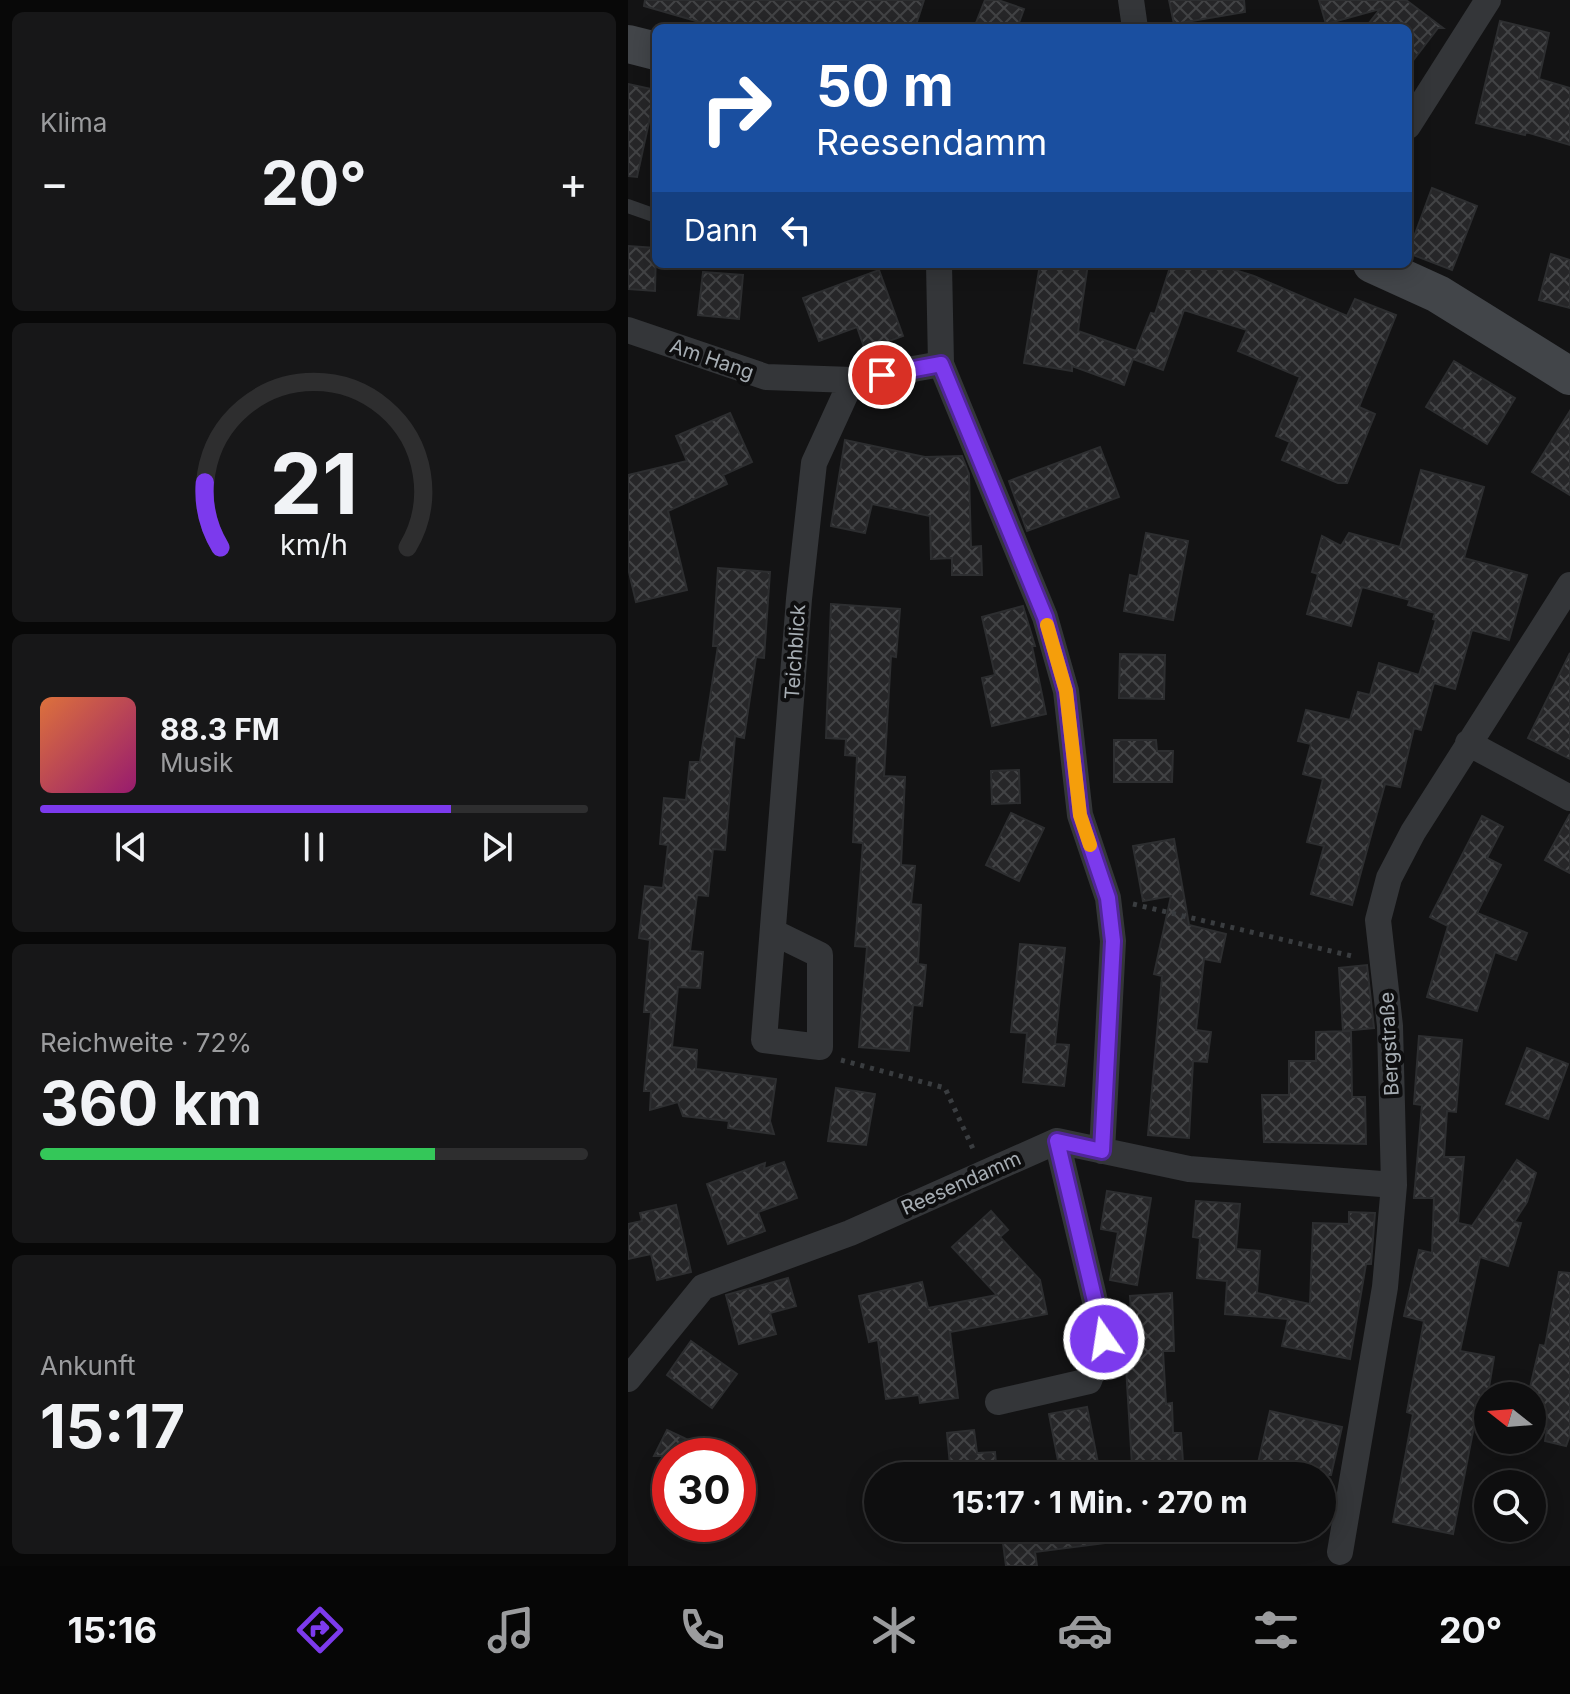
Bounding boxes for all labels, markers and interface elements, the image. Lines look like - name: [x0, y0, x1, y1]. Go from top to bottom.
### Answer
- text: 50 m: [816, 52, 954, 120]
- icon: right: [684, 56, 788, 160]
- text: Klima: [40, 107, 107, 138]
- text: Reesendamm: [816, 120, 1047, 164]
- text: 20°: [261, 147, 367, 219]
- text: −: [40, 156, 69, 210]
- text: +: [559, 156, 588, 210]
- icon: left: [774, 208, 818, 252]
- text: Dann: [684, 212, 758, 248]
- street label: Am Hang: [667, 333, 757, 385]
- pin: [848, 341, 916, 409]
- icon: arrive: [860, 353, 904, 397]
- text: 21: [270, 433, 358, 534]
- text: km/h: [280, 527, 348, 562]
- street label: Teichblick: [780, 604, 810, 700]
- text: 88.3 FM: [160, 711, 280, 747]
- text: Musik: [160, 747, 233, 778]
- icon: previous: [109, 825, 153, 869]
- icon: pause: [292, 825, 336, 869]
- icon: next: [475, 825, 519, 869]
- street label: Bergstraße: [1374, 991, 1404, 1097]
- text: Reichweite · 72%: [40, 1027, 252, 1058]
- text: 360 km: [40, 1067, 262, 1139]
- street label: Reesendamm: [897, 1146, 1025, 1220]
- position arrow: [1062, 1297, 1146, 1381]
- text: Ankunft: [40, 1350, 136, 1381]
- north arrow: [1474, 1382, 1546, 1454]
- map controls: [1474, 1382, 1546, 1542]
- text: 15:17: [40, 1390, 185, 1462]
- speed limit sign: 30: [652, 1438, 756, 1542]
- button: search: [1474, 1470, 1546, 1542]
- text: 15:17 · 1 Min. · 270 m: [952, 1484, 1248, 1520]
- icon: directions: [292, 1602, 348, 1658]
- icon: music: [483, 1602, 539, 1658]
- icon: phone: [674, 1602, 730, 1658]
- icon: climate: [866, 1602, 922, 1658]
- icon: car: [1057, 1602, 1113, 1658]
- icon: filters: [1248, 1602, 1304, 1658]
- text: 15:16: [68, 1608, 157, 1652]
- text: 20°: [1439, 1608, 1502, 1652]

